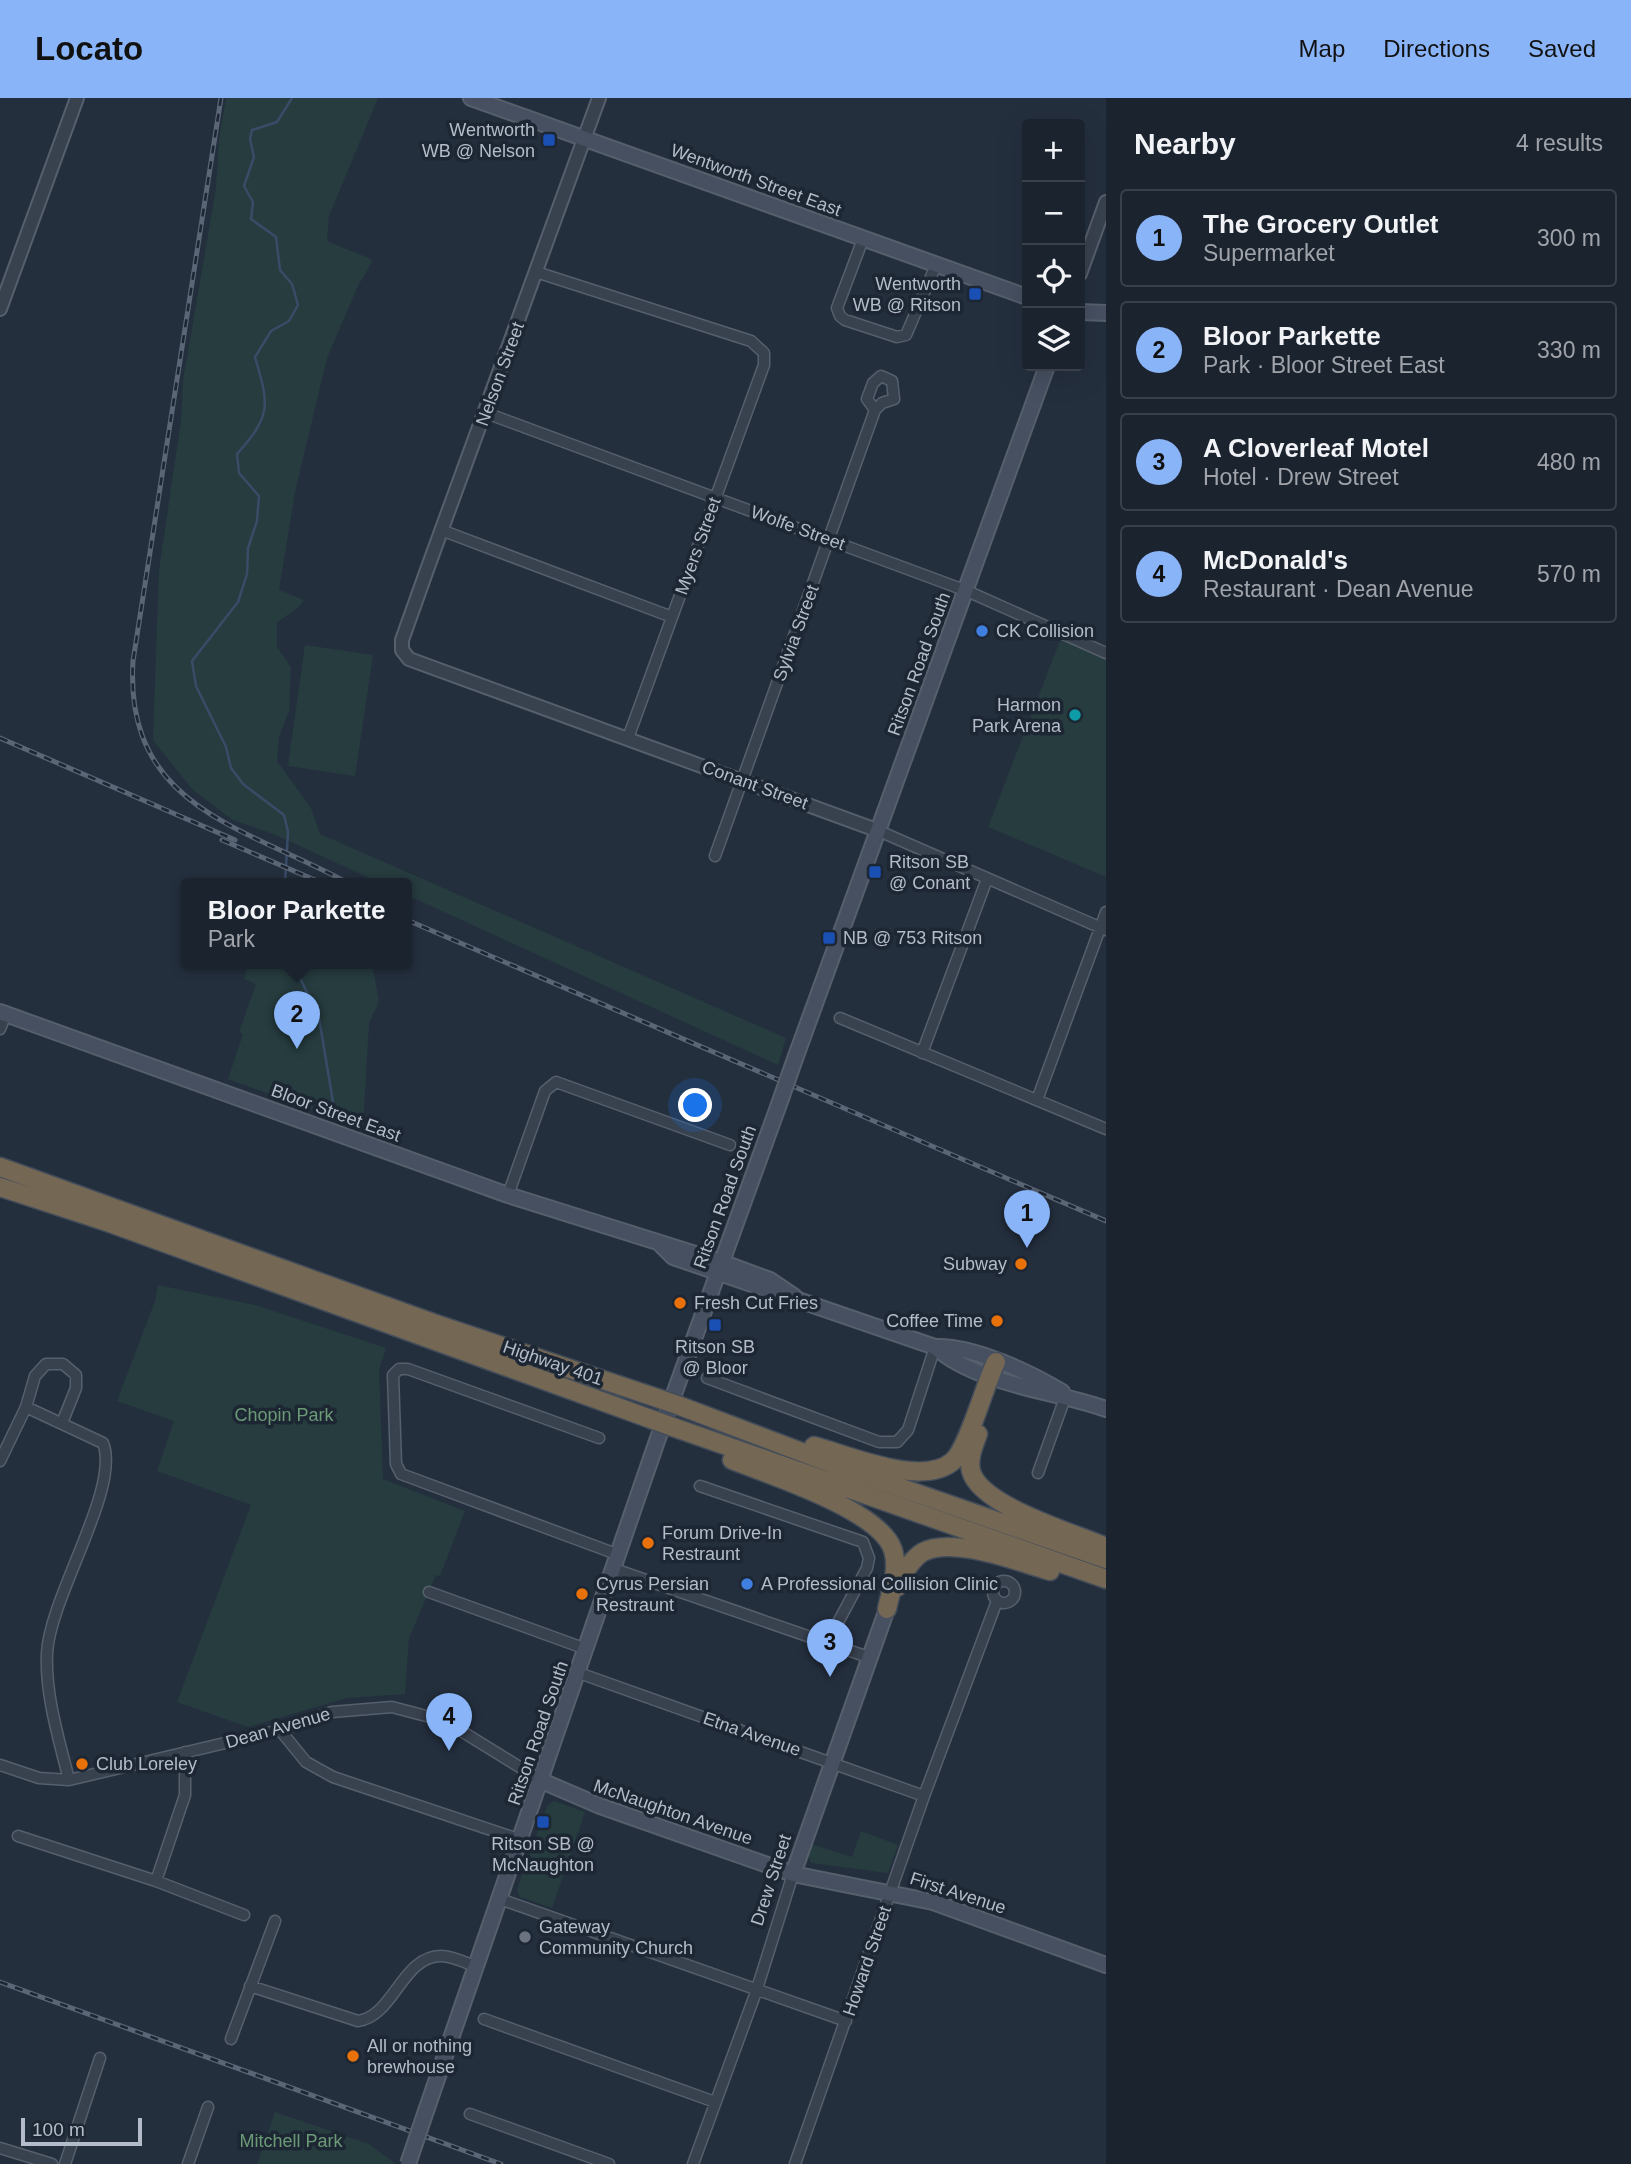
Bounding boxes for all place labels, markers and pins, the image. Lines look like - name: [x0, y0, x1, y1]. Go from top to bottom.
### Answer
- place label: Wentworth WB @ Nelson: [422, 120, 535, 161]
- marker: Wentworth WB @ Nelson: [541, 132, 557, 148]
- place label: Wentworth WB @ Ritson: [853, 274, 961, 315]
- marker: Wentworth WB @ Ritson: [967, 286, 983, 302]
- place label: CK Collision: [996, 621, 1094, 641]
- marker: CK Collision: [974, 623, 990, 639]
- place label: Harmon Park Arena: [972, 695, 1062, 736]
- marker: Harmon Park Arena: [1067, 707, 1083, 723]
- place label: Ritson SB @ Conant: [889, 852, 970, 893]
- marker: Ritson SB @ Conant: [867, 864, 883, 880]
- place label: NB @ 753 Ritson: [843, 928, 982, 948]
- marker: NB @ 753 Ritson: [821, 930, 837, 946]
- pin: 2: [274, 991, 320, 1049]
- pin: 1: [1004, 1190, 1050, 1248]
- place label: Subway: [943, 1254, 1007, 1274]
- marker: Subway: [1013, 1256, 1029, 1272]
- place label: Fresh Cut Fries: [694, 1293, 818, 1313]
- marker: Fresh Cut Fries: [672, 1295, 688, 1311]
- place label: Coffee Time: [886, 1311, 983, 1331]
- marker: Coffee Time: [989, 1313, 1005, 1329]
- marker: Ritson SB @ Bloor: [707, 1317, 723, 1333]
- place label: Ritson SB @ Bloor: [675, 1337, 755, 1378]
- place label: Forum Drive-In Restraunt: [662, 1523, 782, 1564]
- marker: Forum Drive-In Restraunt: [640, 1535, 656, 1551]
- place label: Cyrus Persian Restraunt: [596, 1574, 709, 1615]
- place label: A Professional Collision Clinic: [761, 1574, 998, 1594]
- marker: A Professional Collision Clinic: [739, 1576, 755, 1592]
- marker: Cyrus Persian Restraunt: [574, 1586, 590, 1602]
- pin: 3: [807, 1619, 853, 1677]
- pin: 4: [426, 1693, 472, 1751]
- place label: Club Loreley: [96, 1754, 197, 1774]
- marker: Club Loreley: [74, 1756, 90, 1772]
- marker: Ritson SB @ McNaughton: [535, 1814, 551, 1830]
- place label: Ritson SB @ McNaughton: [491, 1834, 595, 1875]
- place label: Gateway Community Church: [539, 1917, 693, 1958]
- marker: Gateway Community Church: [517, 1929, 533, 1945]
- place label: All or nothing brewhouse: [367, 2036, 472, 2077]
- marker: All or nothing brewhouse: [345, 2048, 361, 2064]

